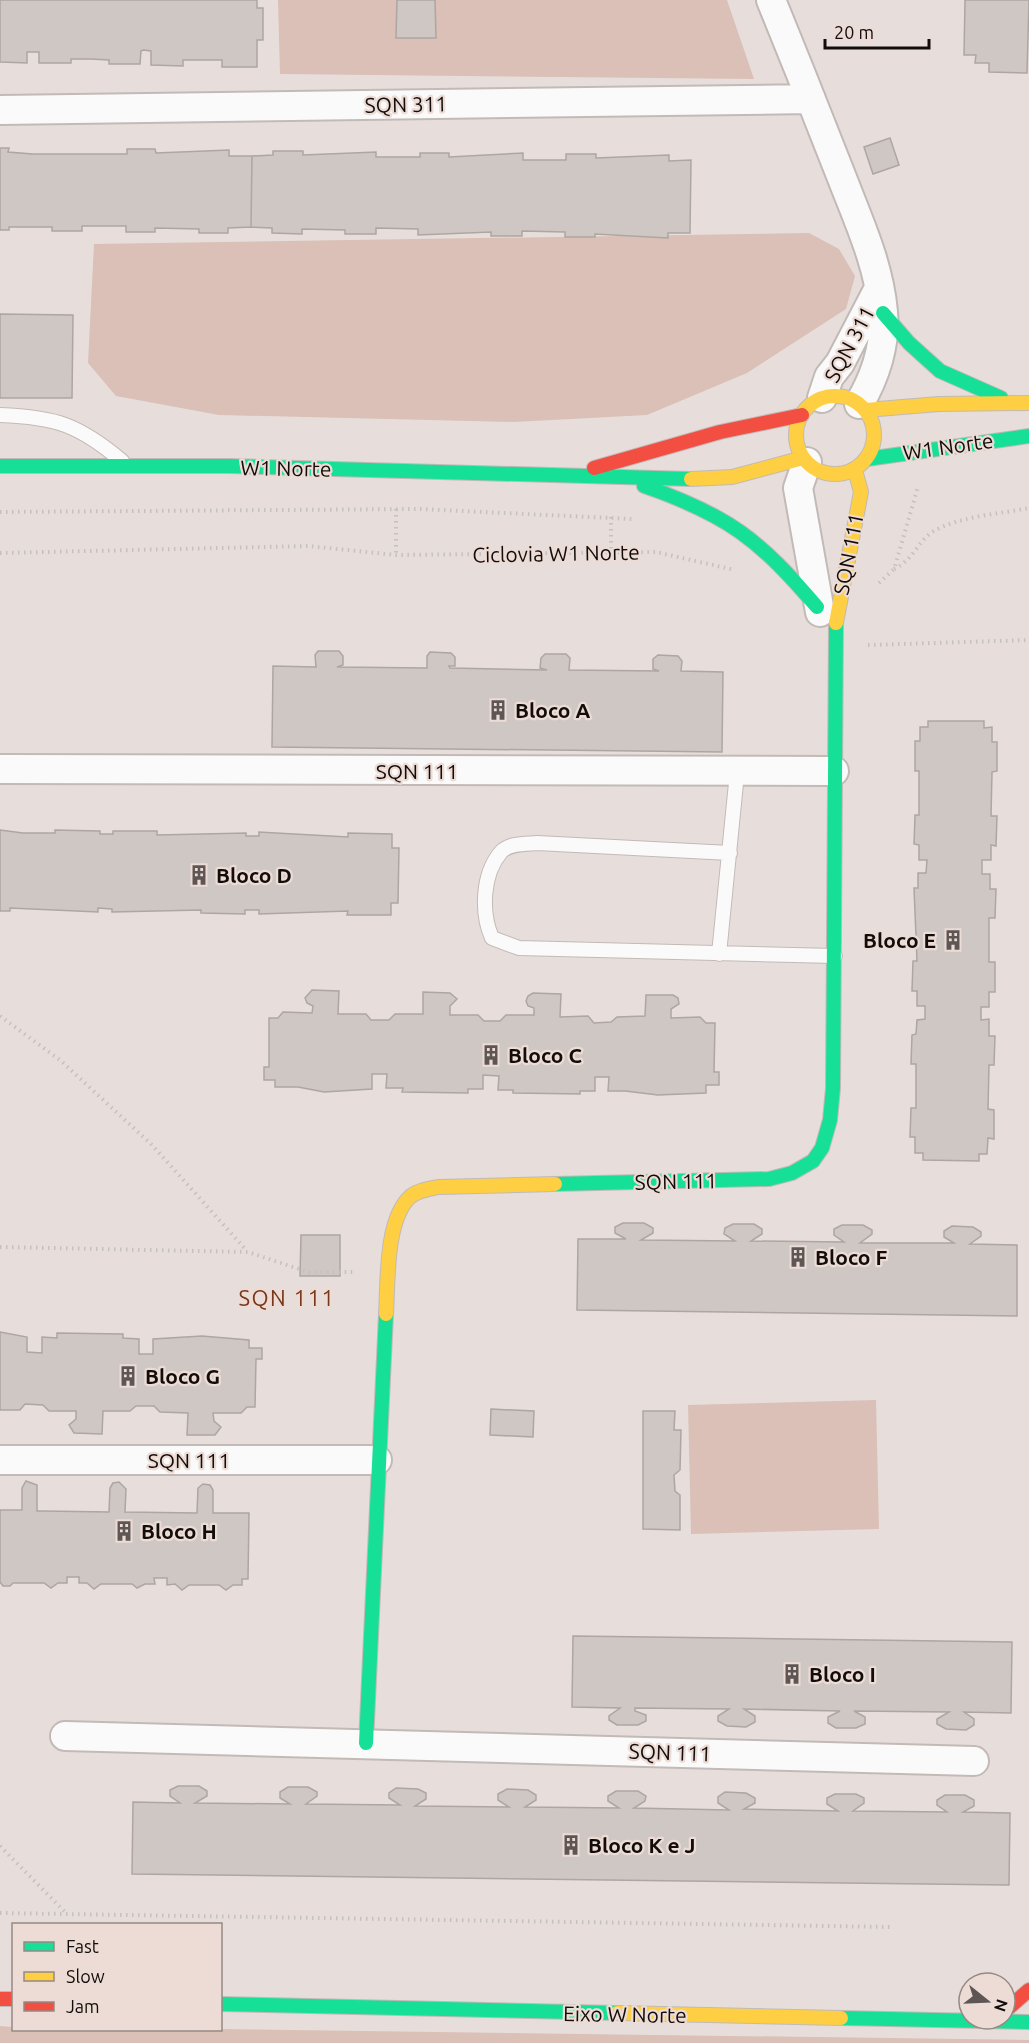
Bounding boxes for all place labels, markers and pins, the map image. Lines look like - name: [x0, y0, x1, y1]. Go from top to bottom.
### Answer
- building icon: Bloco A: [486, 698, 510, 722]
- place label: Bloco A: [515, 698, 590, 722]
- building icon: Bloco D: [187, 863, 211, 887]
- place label: Bloco D: [216, 863, 292, 887]
- place label: Bloco E: [863, 928, 936, 952]
- building icon: Bloco E: [941, 928, 965, 952]
- building icon: Bloco C: [479, 1043, 503, 1067]
- place label: Bloco C: [508, 1043, 582, 1067]
- building icon: Bloco F: [786, 1245, 810, 1269]
- place label: Bloco F: [815, 1245, 887, 1269]
- building icon: Bloco G: [116, 1364, 140, 1388]
- place label: Bloco G: [145, 1364, 220, 1388]
- building icon: Bloco H: [112, 1519, 136, 1543]
- place label: Bloco H: [141, 1519, 217, 1543]
- building icon: Bloco I: [780, 1662, 804, 1686]
- place label: Bloco I: [809, 1662, 876, 1686]
- building icon: Bloco K e J: [559, 1833, 583, 1857]
- place label: Bloco K e J: [588, 1833, 695, 1857]

